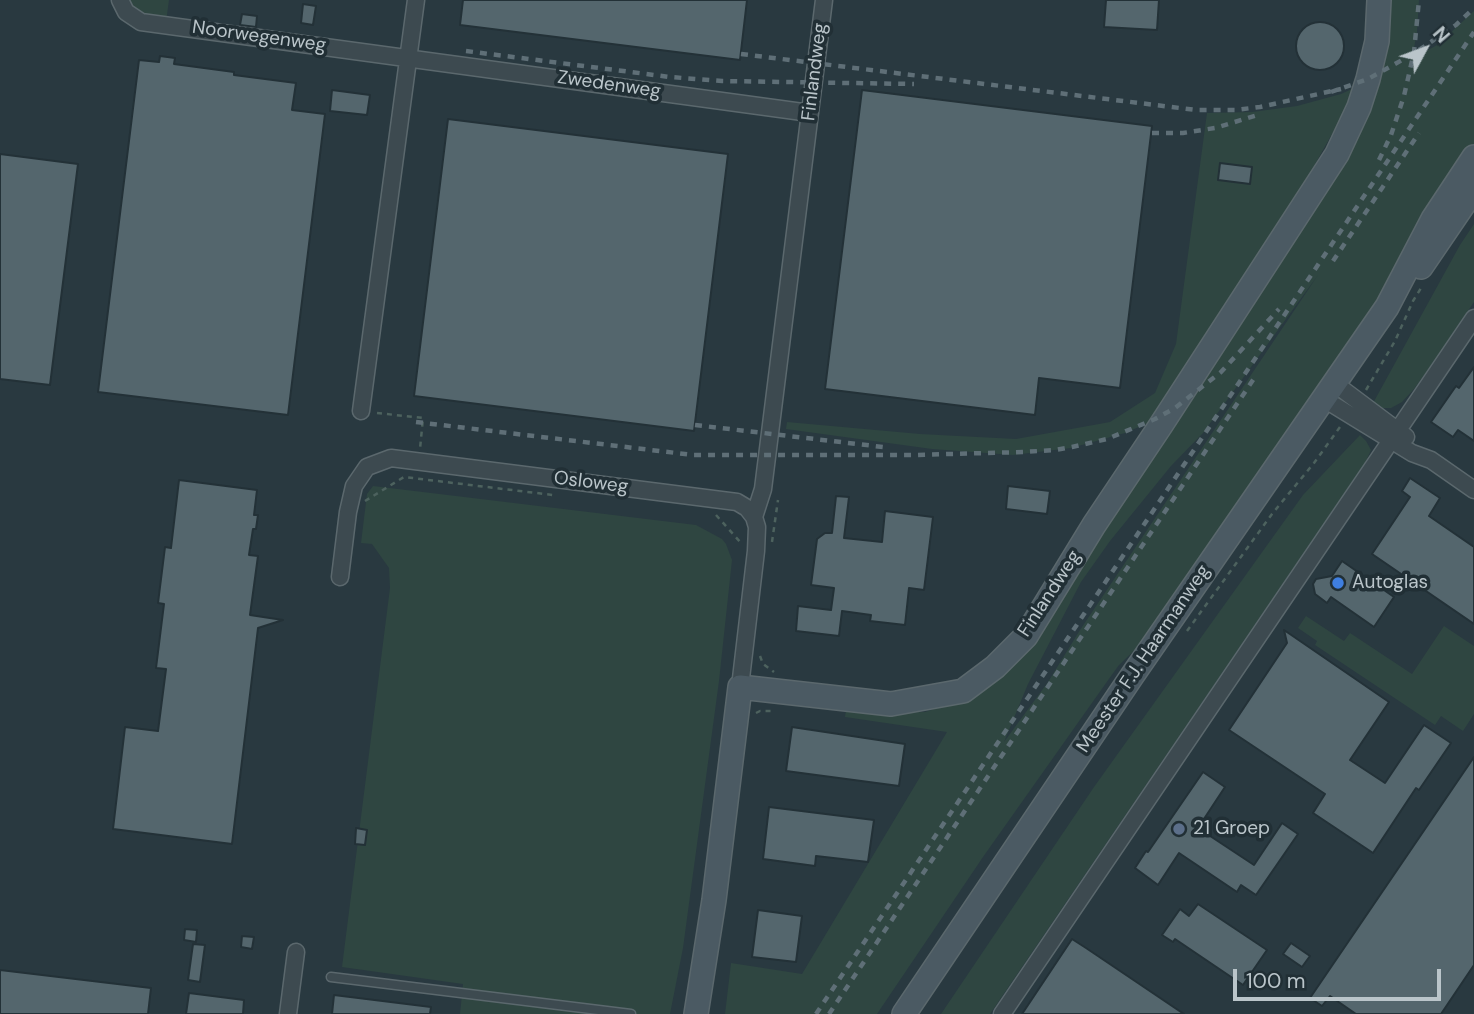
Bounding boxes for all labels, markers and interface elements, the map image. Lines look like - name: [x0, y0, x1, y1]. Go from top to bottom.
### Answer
- north arrow: [1390, 14, 1460, 84]
- street label: Noorwegenweg: [191, 16, 327, 58]
- text: N: [1427, 21, 1455, 48]
- street label: Finlandweg: [798, 22, 832, 122]
- street label: Zwedenweg: [556, 66, 662, 104]
- street label: Osloweg: [552, 467, 630, 499]
- street label: Finlandweg: [1014, 546, 1086, 642]
- street label: Meester F.J. Haarmanweg: [1073, 561, 1215, 757]
- place label: Autoglas: [1352, 572, 1428, 594]
- marker: Autoglas: [1330, 575, 1346, 591]
- place label: 21 Groep: [1193, 818, 1270, 840]
- marker: 21 Groep: [1171, 821, 1187, 837]
- scale bar: [1236, 954, 1444, 998]
- text: 100 m: [1246, 967, 1306, 995]

